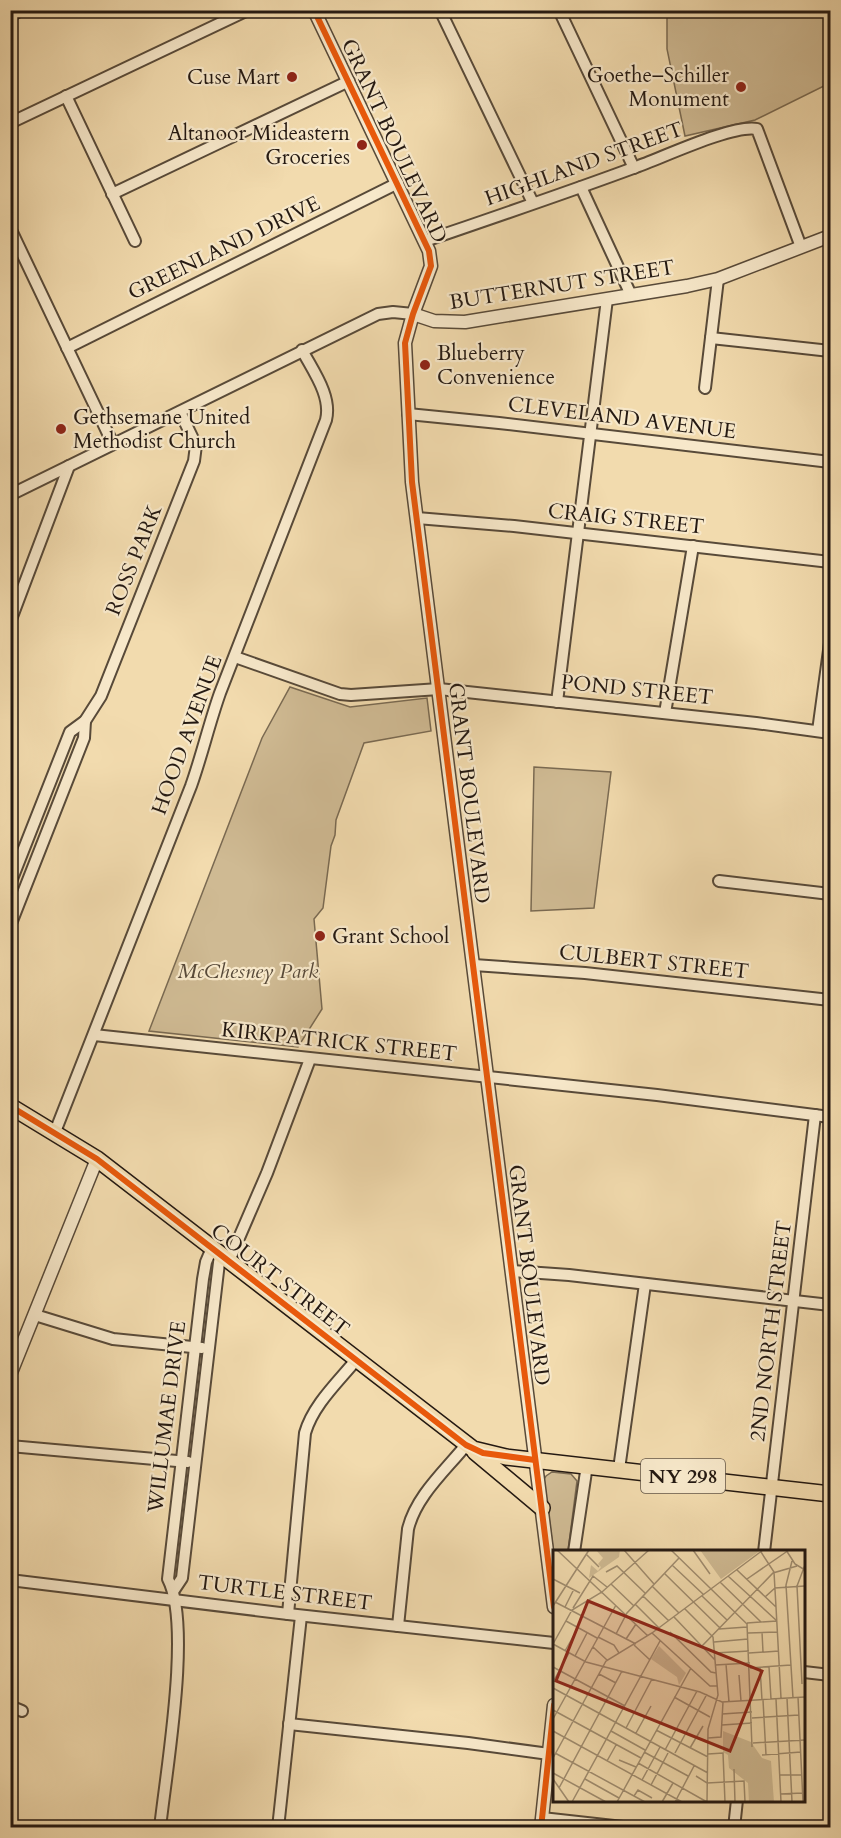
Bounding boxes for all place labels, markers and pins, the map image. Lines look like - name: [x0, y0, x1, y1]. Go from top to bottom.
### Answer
- place label: Goethe–Schiller Monument: [587, 61, 729, 114]
- place label: Cuse Mart: [187, 63, 280, 92]
- marker: Cuse Mart: [285, 70, 299, 84]
- marker: Goethe–Schiller Monument: [734, 80, 748, 94]
- place label: Altanoor Mideastern Groceries: [168, 119, 350, 172]
- marker: Altanoor Mideastern Groceries: [355, 138, 369, 152]
- place label: Blueberry Convenience: [437, 339, 555, 392]
- marker: Blueberry Convenience: [418, 358, 432, 372]
- place label: Gethsemane United Methodist Church: [73, 403, 250, 456]
- marker: Gethsemane United Methodist Church: [54, 422, 68, 436]
- place label: Grant School: [332, 922, 449, 951]
- marker: Grant School: [313, 929, 327, 943]

